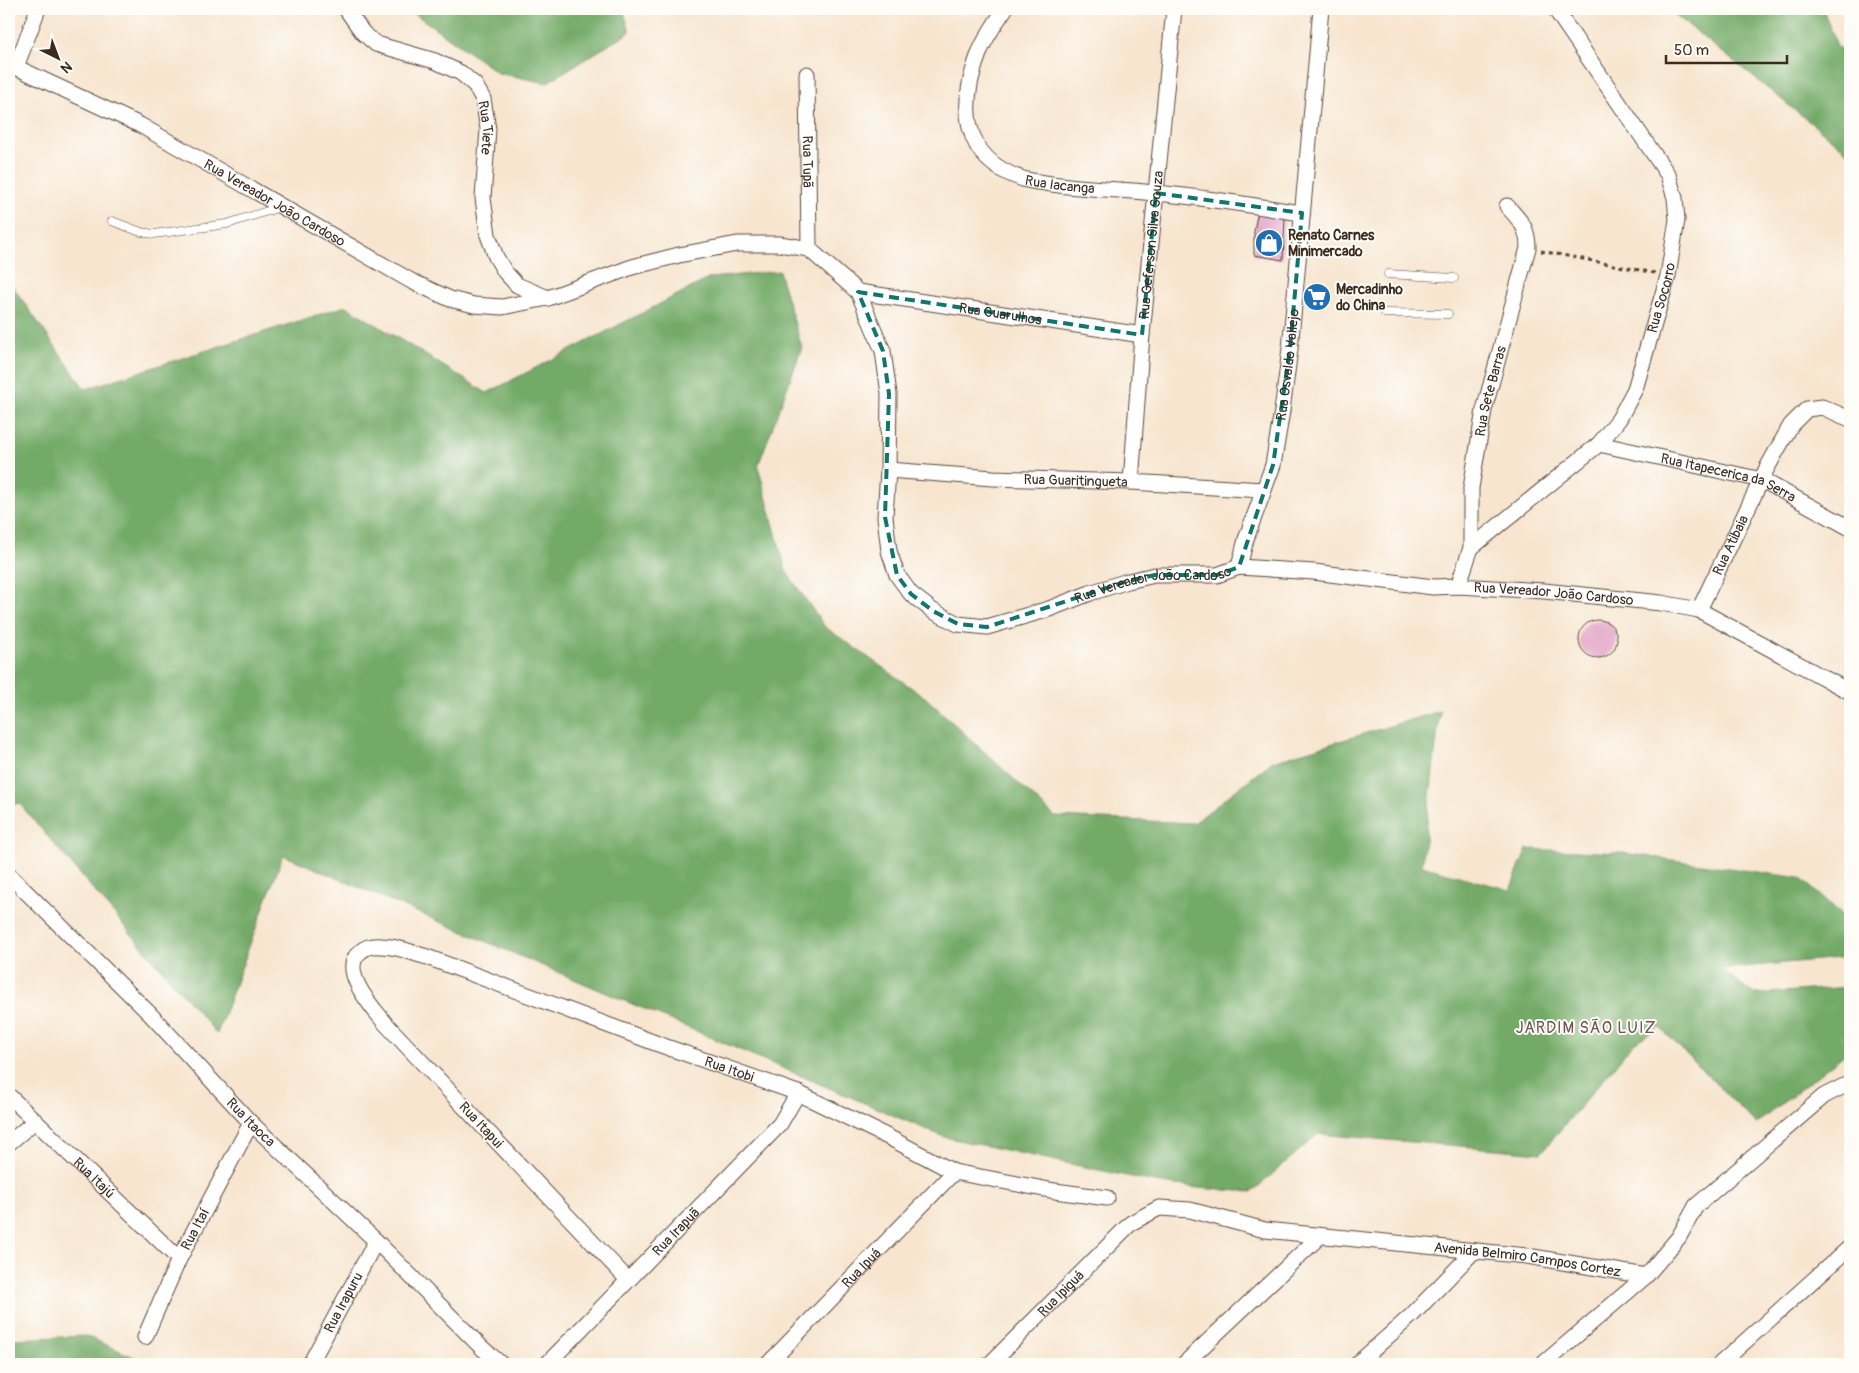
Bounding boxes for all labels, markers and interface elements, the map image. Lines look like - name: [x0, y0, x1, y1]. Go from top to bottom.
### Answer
- north arrow: [32, 32, 82, 82]
- scale bar: [1666, 32, 1788, 64]
- text: 50 m: [1674, 41, 1709, 60]
- text: N: [57, 58, 76, 77]
- street label: Rua Tiete: [475, 99, 497, 155]
- street label: Rua Tupã: [799, 135, 817, 189]
- street label: Rua Vereador João Cardoso: [201, 155, 349, 250]
- street label: Rua Geferson Silva Souza: [1135, 170, 1167, 320]
- street label: Rua Iacanga: [1023, 171, 1095, 197]
- place label: Renato Carnes Minimercado: [1288, 227, 1375, 260]
- shop icon: Renato Carnes Minimercado: [1254, 228, 1284, 258]
- street label: Rua Socorro: [1643, 261, 1679, 335]
- place label: Mercadinho do China: [1336, 281, 1403, 314]
- supermarket icon: Mercadinho do China: [1302, 282, 1332, 312]
- street label: Rua Guarulhos: [958, 299, 1044, 328]
- street label: Rua Osvaldo Vallejo: [1272, 308, 1302, 422]
- street label: Rua Sete Barras: [1471, 343, 1510, 438]
- street label: Rua Itapecerica da Serra: [1659, 449, 1799, 505]
- street label: Rua Guaritingueta: [1023, 470, 1128, 490]
- street label: Rua Atibaia: [1709, 512, 1752, 578]
- street label: Rua Vereador João Cardoso: [1072, 562, 1234, 607]
- street label: Rua Vereador João Cardoso: [1473, 578, 1635, 609]
- district label: JARDIM SÃO LUIZ: [1516, 1018, 1656, 1038]
- street label: Rua Itobi: [702, 1052, 757, 1086]
- street label: Rua Itaoca: [223, 1094, 279, 1150]
- street label: Rua Itapui: [455, 1098, 507, 1152]
- street label: Rua Itajú: [70, 1154, 119, 1202]
- street label: Rua Irapuã: [648, 1203, 703, 1259]
- street label: Rua Itaí: [177, 1205, 213, 1253]
- street label: Avenida Belmiro Campos Cortez: [1433, 1238, 1622, 1280]
- street label: Rua Ipuá: [838, 1244, 884, 1291]
- street label: Rua Ipiguá: [1034, 1267, 1087, 1320]
- street label: Rua Irapuru: [320, 1269, 366, 1335]

